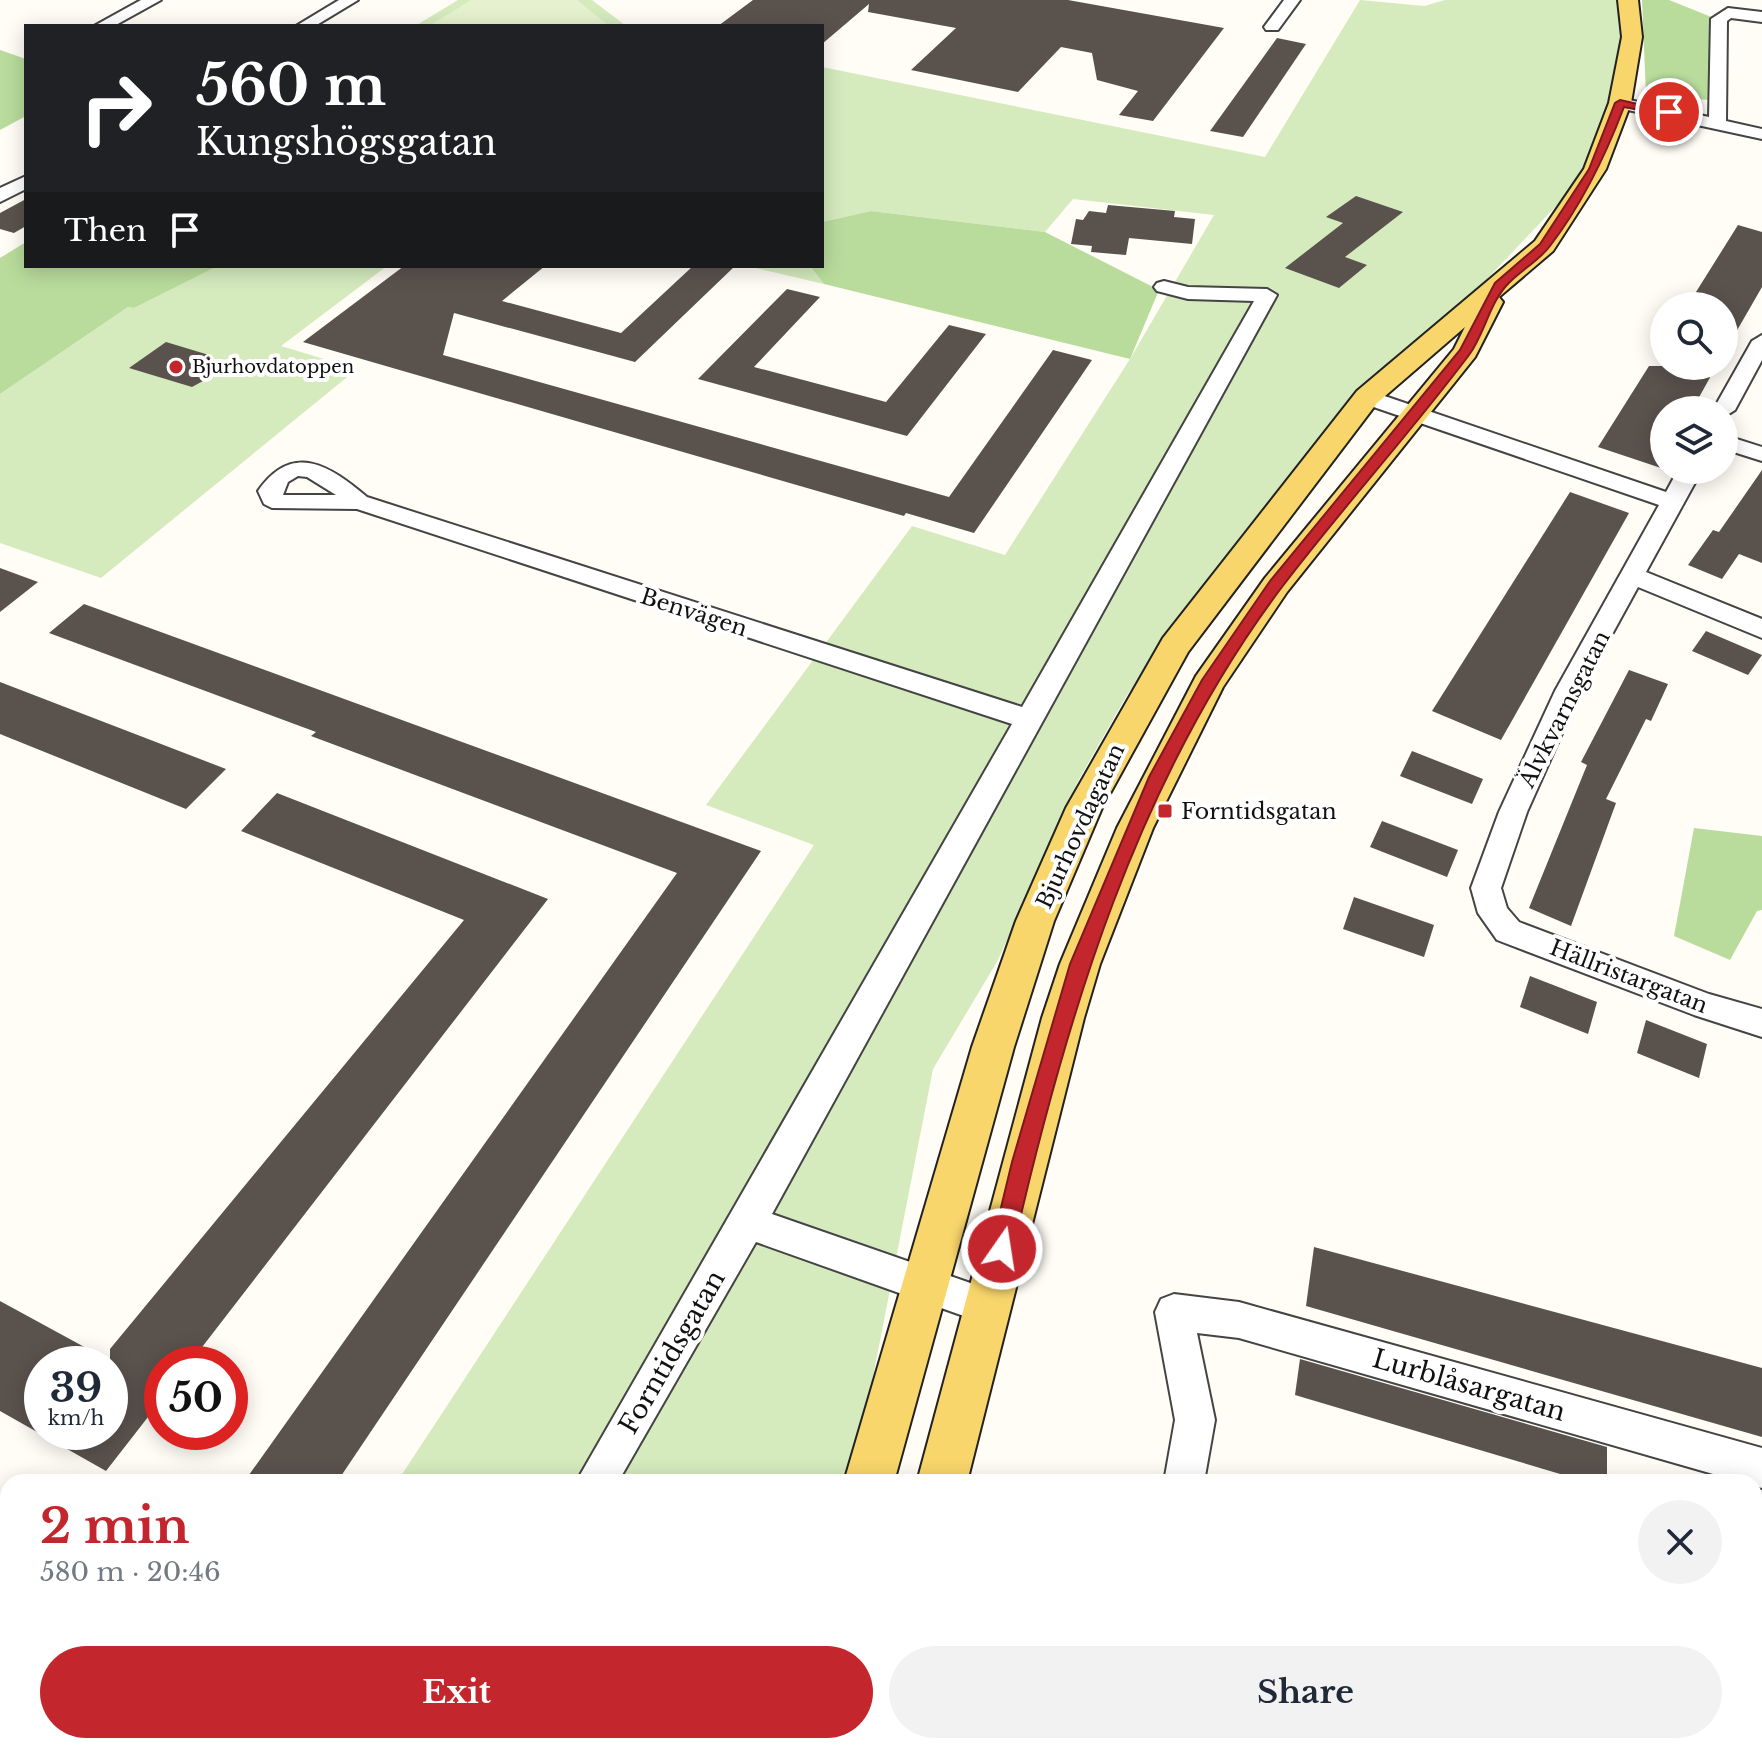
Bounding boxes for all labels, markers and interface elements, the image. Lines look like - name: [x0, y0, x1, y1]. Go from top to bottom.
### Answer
- text: 560 m: [196, 51, 386, 120]
- icon: right: [64, 56, 168, 160]
- pin: [1635, 78, 1703, 146]
- icon: arrive: [1647, 90, 1691, 134]
- text: Kungshögsgatan: [196, 120, 497, 165]
- icon: arrive: [163, 208, 207, 252]
- text: Then: [64, 212, 147, 249]
- map controls: [1650, 292, 1738, 484]
- button: search: [1650, 292, 1738, 380]
- place label: Bjurhovdatoppen: [192, 356, 354, 378]
- marker: Bjurhovdatoppen: [167, 358, 185, 376]
- button: layers: [1650, 396, 1738, 484]
- street label: Benvägen: [637, 583, 751, 642]
- street label: Älvkvarnsgatan: [1512, 626, 1616, 793]
- street label: Bjurhovdagatan: [1030, 740, 1130, 913]
- place label: Forntidsgatan: [1181, 798, 1337, 825]
- marker: Forntidsgatan: [1156, 802, 1174, 820]
- street label: Hällristargatan: [1546, 934, 1712, 1019]
- position arrow: [960, 1207, 1044, 1291]
- street label: Forntidsgatan: [612, 1264, 732, 1440]
- street label: Lurblåsargatan: [1369, 1342, 1569, 1428]
- speed limit sign: 50: [144, 1346, 248, 1450]
- text: 39: [50, 1363, 102, 1413]
- text: km/h: [48, 1406, 104, 1430]
- text: 2 min: [40, 1496, 189, 1556]
- button: close: [1638, 1500, 1722, 1584]
- text: 580 m · 20:46: [40, 1556, 221, 1588]
- button: Exit: [40, 1646, 873, 1738]
- button: Share: [889, 1646, 1722, 1738]

